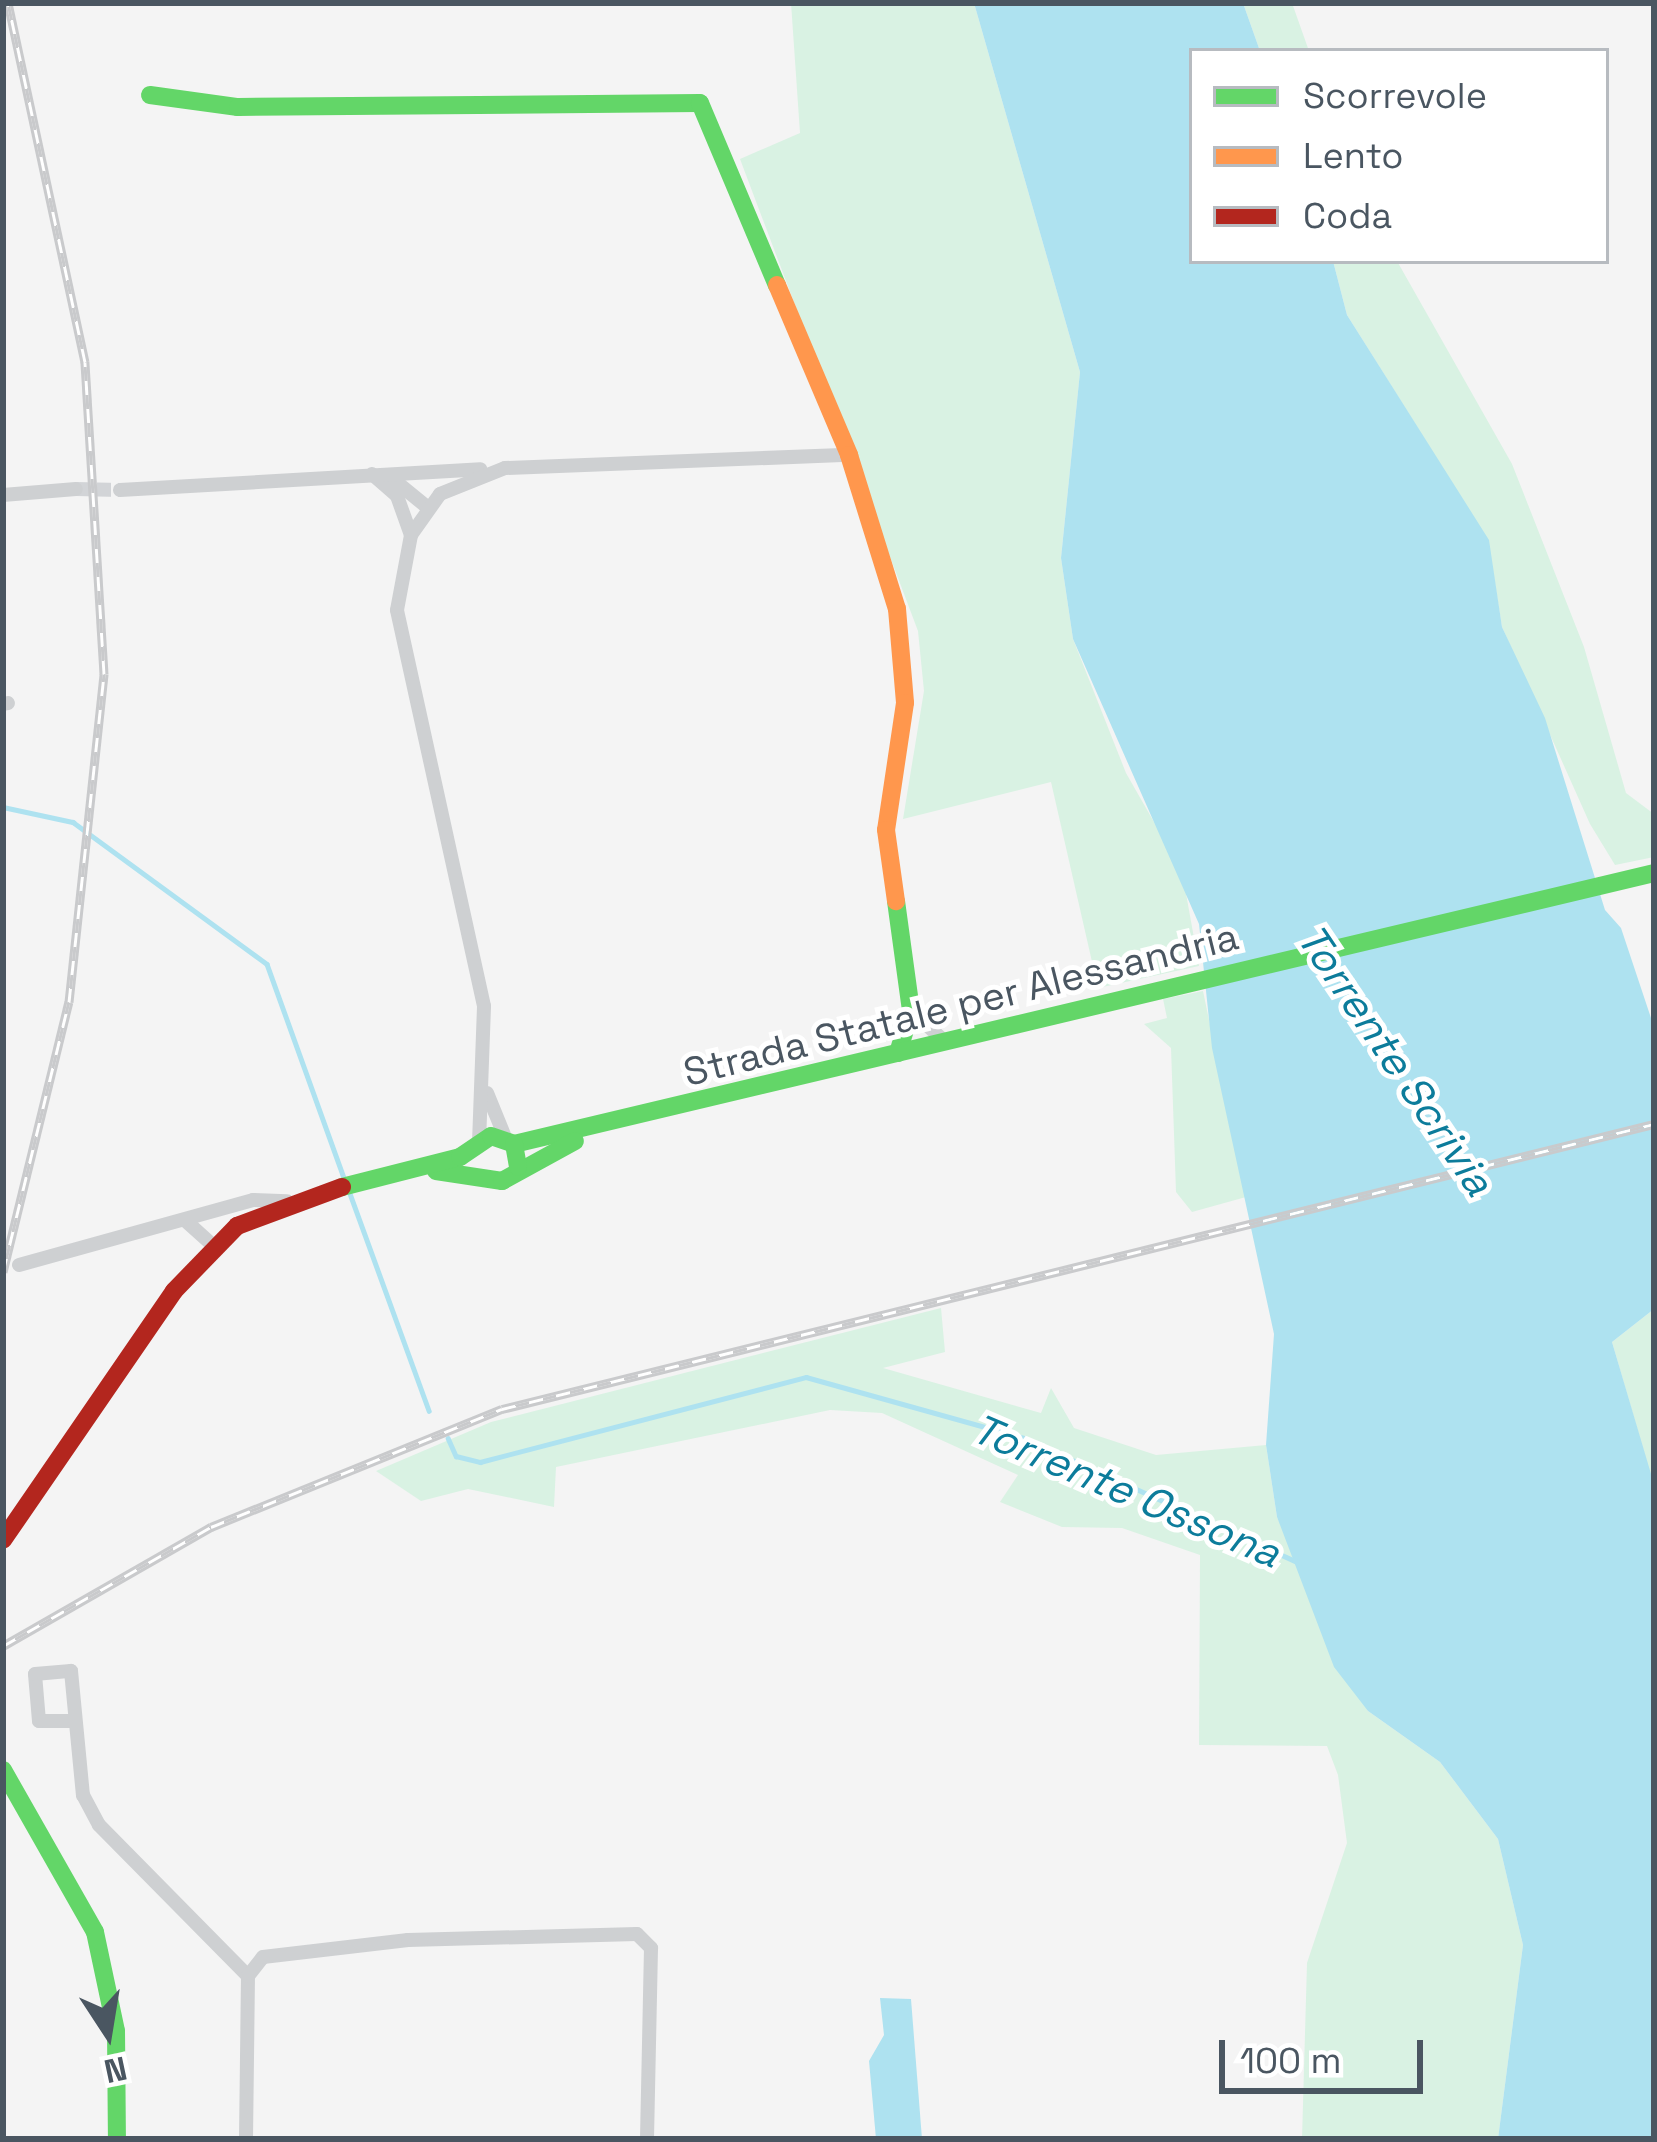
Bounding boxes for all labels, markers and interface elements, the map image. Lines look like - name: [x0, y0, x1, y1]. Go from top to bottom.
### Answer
- legend: [1189, 48, 1609, 264]
- text: Scorrevole: [1303, 73, 1487, 119]
- text: Lento: [1303, 133, 1404, 179]
- text: Coda: [1303, 193, 1392, 239]
- street label: Strada Statale per Alessandria: [679, 913, 1243, 1097]
- water label: Torrente Scrivia: [1286, 915, 1504, 1205]
- water label: Torrente Ossona: [964, 1403, 1288, 1579]
- north arrow: [48, 1974, 168, 2094]
- scale bar: [1225, 2016, 1429, 2090]
- text: 100 m: [1240, 2038, 1341, 2084]
- text: N: [100, 2046, 131, 2092]

